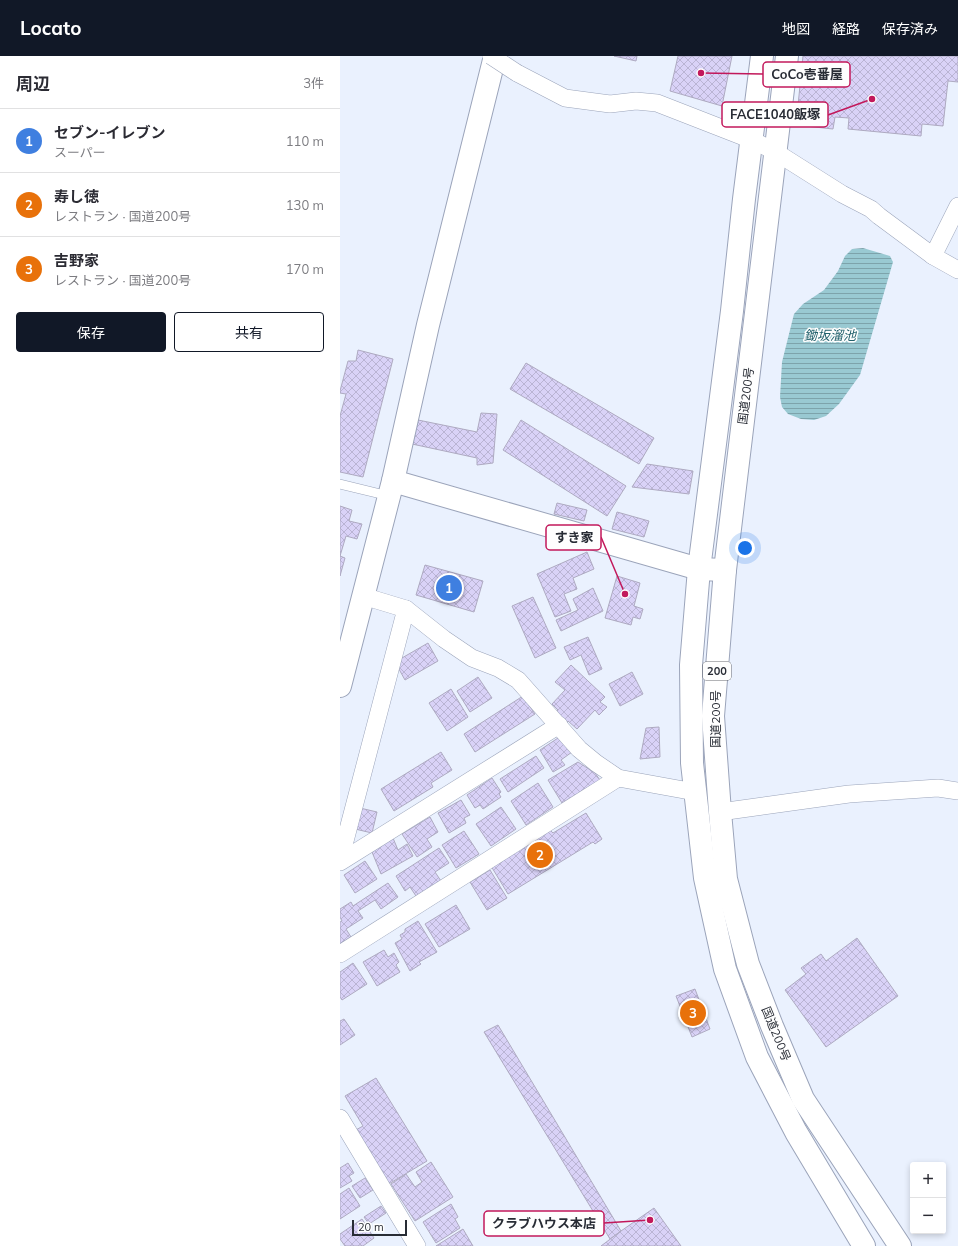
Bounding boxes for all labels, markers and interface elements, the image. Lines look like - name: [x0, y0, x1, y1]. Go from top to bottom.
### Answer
- text: Locato: [20, 16, 81, 40]
- text: 地図: [782, 20, 810, 38]
- text: 経路: [832, 20, 860, 38]
- text: 保存済み: [882, 20, 938, 38]
- callout: CoCo壱番屋: [763, 62, 850, 87]
- text: CoCo壱番屋: [771, 66, 843, 82]
- text: 周辺: [16, 73, 50, 94]
- text: 3件: [303, 75, 324, 91]
- callout: FACE1040飯塚: [722, 102, 828, 127]
- text: FACE1040飯塚: [730, 106, 820, 122]
- text: セブン-イレブン: [54, 123, 166, 142]
- text: 1: [25, 133, 33, 149]
- text: 110 m: [286, 133, 324, 149]
- text: スーパー: [54, 144, 106, 160]
- text: 寿し徳: [54, 187, 99, 206]
- text: 2: [25, 197, 33, 213]
- text: 130 m: [286, 197, 324, 213]
- text: レストラン · 国道200号: [54, 208, 191, 224]
- text: 吉野家: [54, 251, 99, 270]
- text: 3: [25, 261, 33, 277]
- text: 170 m: [286, 261, 324, 277]
- text: レストラン · 国道200号: [54, 272, 191, 288]
- button: 保存: [16, 312, 166, 352]
- button: 共有: [174, 312, 324, 352]
- water label: 鋤坂溜池: [804, 327, 858, 343]
- street label: 国道200号: [735, 366, 756, 425]
- callout: すき家: [546, 525, 601, 550]
- text: すき家: [554, 529, 594, 545]
- your location: [735, 538, 755, 558]
- pin: 1: [436, 573, 462, 603]
- road number: 200: [703, 662, 731, 680]
- street label: 国道200号: [708, 690, 723, 748]
- pin: 2: [527, 840, 553, 870]
- pin: 3: [680, 998, 706, 1028]
- street label: 国道200号: [759, 1004, 794, 1063]
- map controls: [910, 1162, 946, 1234]
- button: +: [910, 1162, 946, 1198]
- button: −: [910, 1198, 946, 1234]
- callout: クラブハウス本店: [484, 1211, 604, 1236]
- text: クラブハウス本店: [492, 1215, 596, 1231]
- scale bar: [352, 1218, 407, 1237]
- text: 20 m: [358, 1220, 384, 1234]

